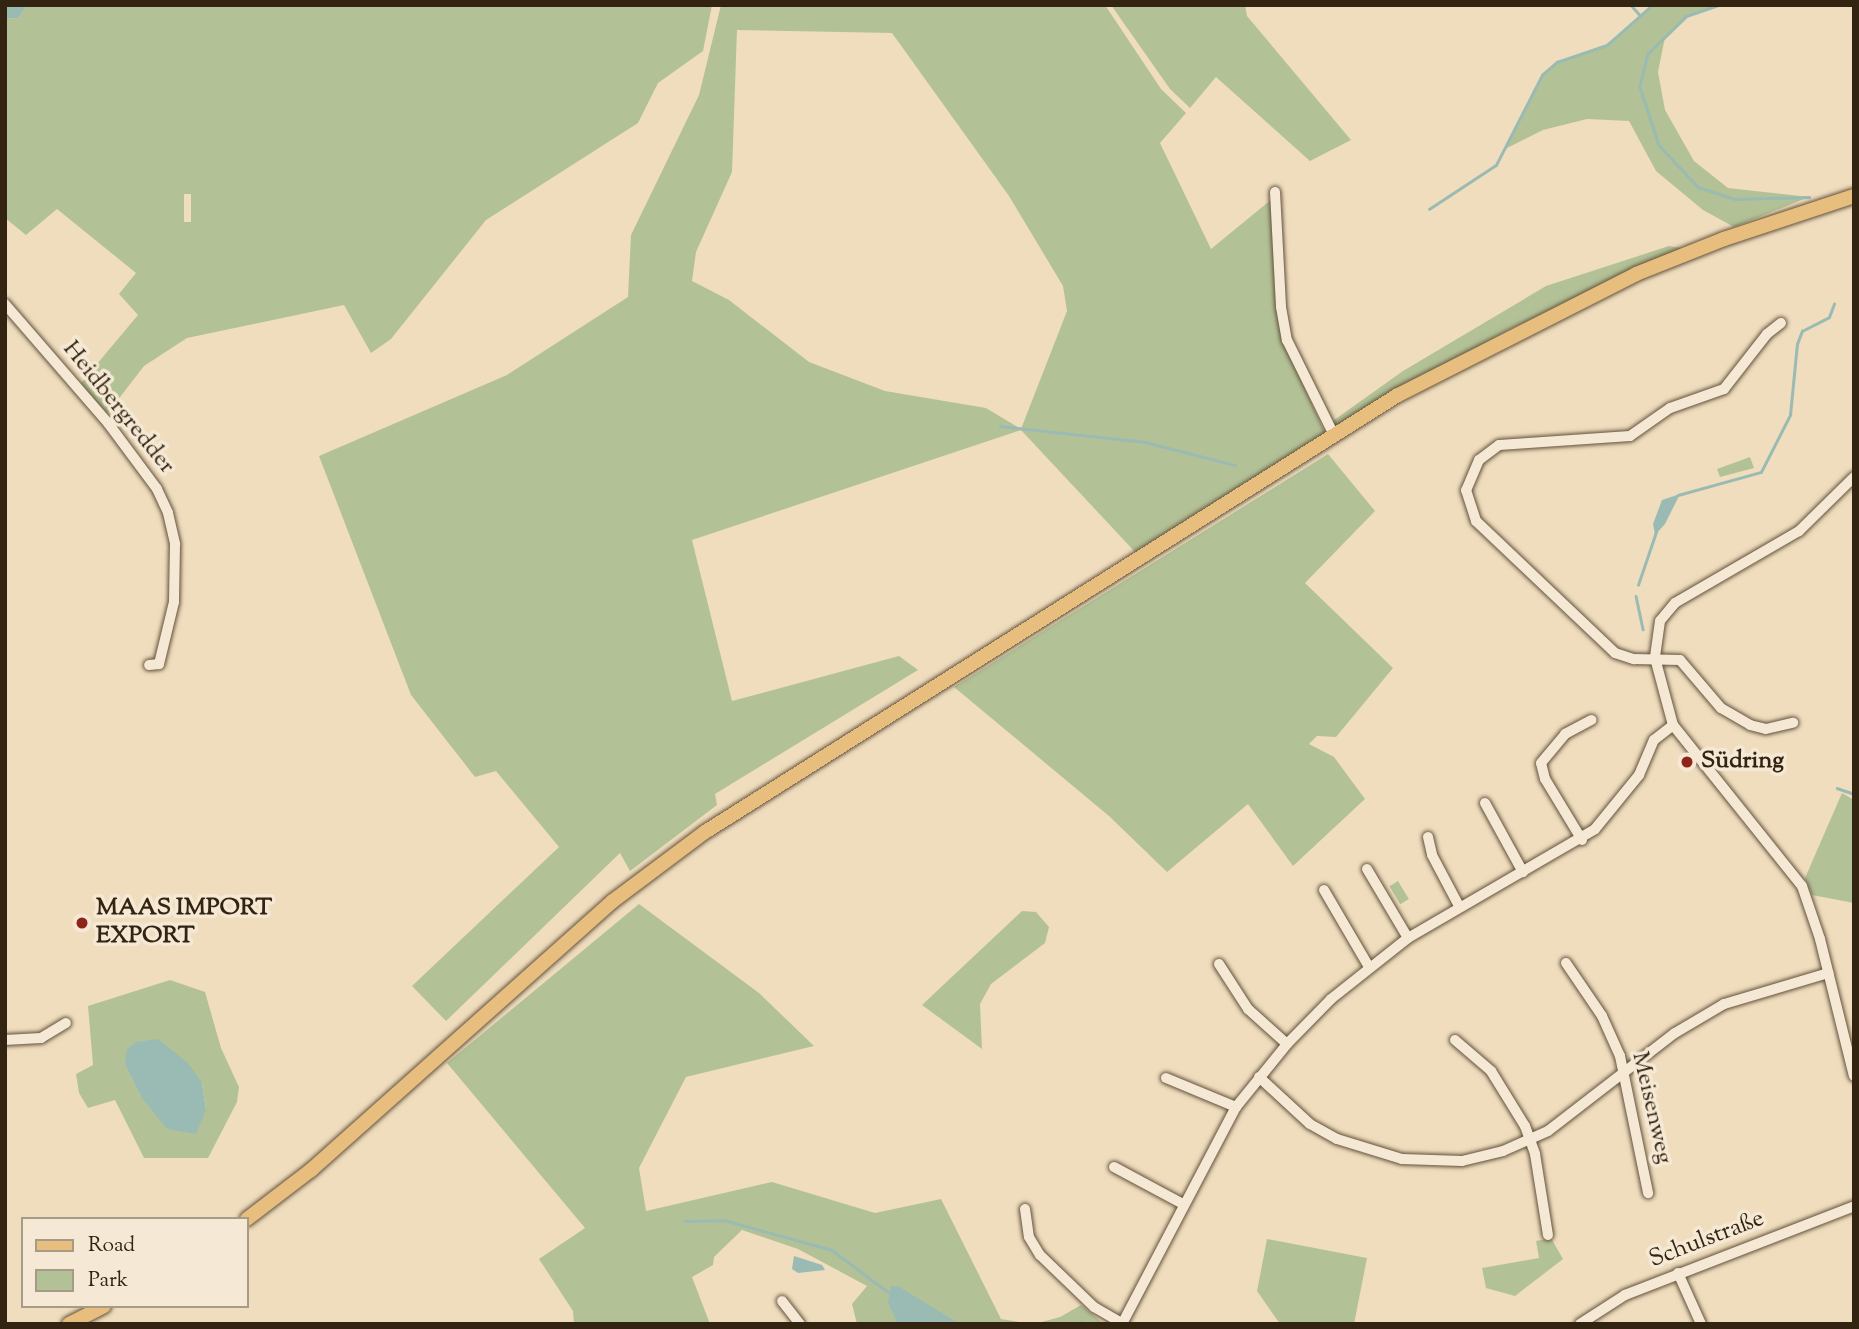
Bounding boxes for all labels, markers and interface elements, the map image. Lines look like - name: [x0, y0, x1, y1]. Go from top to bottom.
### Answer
- street label: Heidbergredder: [56, 336, 180, 480]
- place label: Südring: [1701, 748, 1784, 776]
- marker: Südring: [1679, 754, 1695, 770]
- place label: MAAS IMPORT EXPORT: [96, 895, 272, 951]
- marker: MAAS IMPORT EXPORT: [74, 915, 90, 931]
- street label: Meisenweg: [1624, 1049, 1678, 1167]
- street label: Schulstraße: [1645, 1205, 1769, 1275]
- legend: [21, 1217, 248, 1308]
- text: Road: [88, 1231, 135, 1261]
- text: Park: [88, 1266, 128, 1296]

